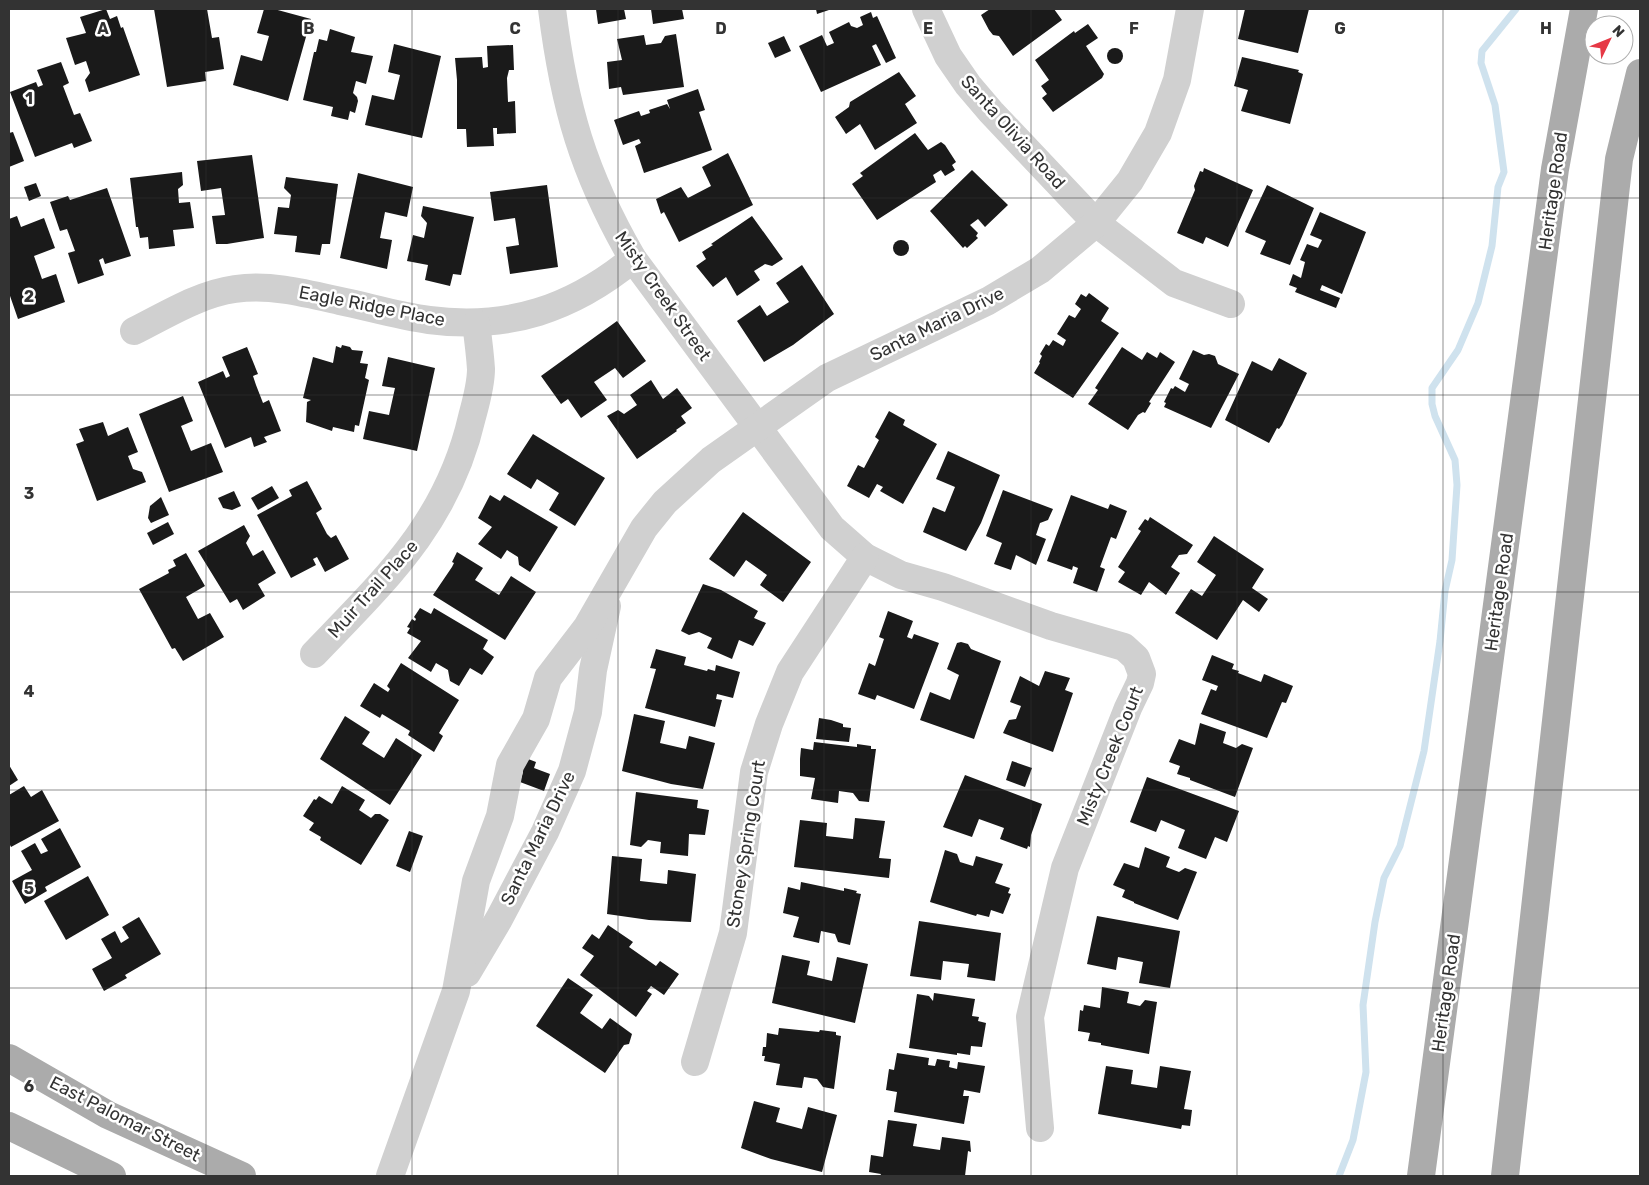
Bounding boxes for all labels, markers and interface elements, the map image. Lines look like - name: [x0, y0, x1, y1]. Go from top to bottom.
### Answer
- north arrow: [1584, 15, 1634, 65]
- text: A: [97, 19, 109, 38]
- text: B: [303, 19, 315, 38]
- text: C: [509, 19, 521, 38]
- text: D: [715, 19, 727, 38]
- text: E: [923, 19, 933, 38]
- text: F: [1129, 19, 1139, 38]
- text: G: [1334, 19, 1346, 38]
- text: H: [1540, 19, 1552, 38]
- text: N: [1608, 22, 1628, 41]
- street label: Santa Olivia Road: [956, 71, 1070, 193]
- text: 1: [25, 89, 33, 108]
- street label: Heritage Road: [1534, 131, 1572, 251]
- street label: Misty Creek Street: [610, 227, 716, 365]
- street label: Eagle Ridge Place: [297, 281, 447, 331]
- street label: Santa Maria Drive: [866, 282, 1008, 366]
- text: 2: [24, 287, 34, 306]
- text: 3: [24, 484, 34, 503]
- street label: Heritage Road: [1480, 532, 1518, 652]
- street label: Muir Trail Place: [323, 535, 423, 643]
- text: 4: [24, 682, 35, 701]
- street label: Misty Creek Court: [1072, 683, 1148, 829]
- street label: Stoney Spring Court: [722, 759, 770, 929]
- street label: Santa Maria Drive: [496, 767, 580, 909]
- text: 5: [24, 879, 34, 898]
- street label: Heritage Road: [1427, 933, 1465, 1053]
- street label: East Palomar Street: [46, 1071, 204, 1167]
- text: 6: [24, 1077, 34, 1096]

